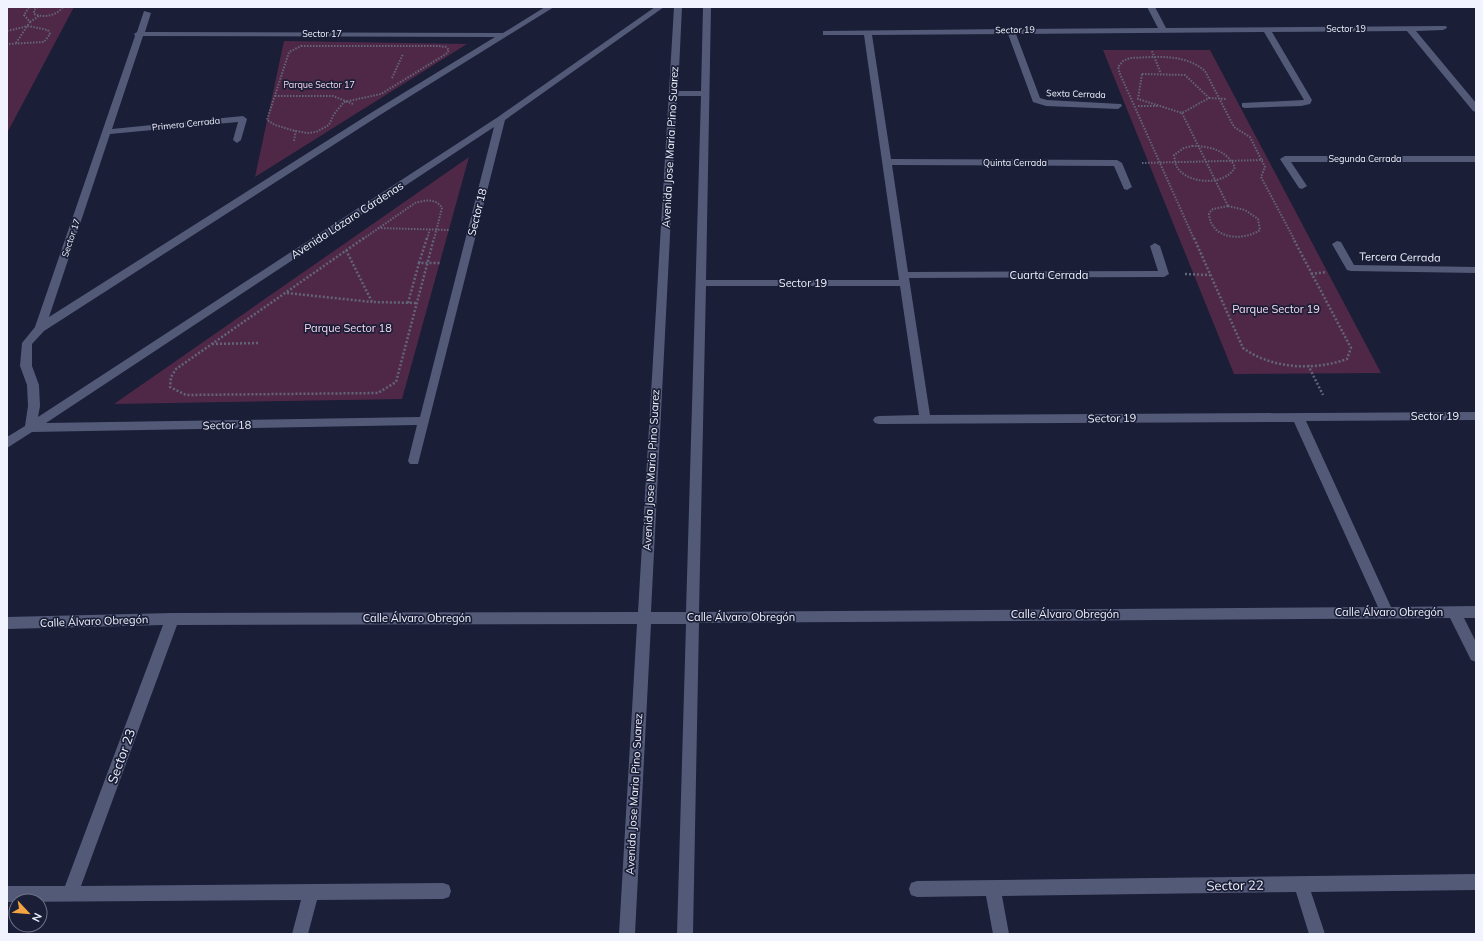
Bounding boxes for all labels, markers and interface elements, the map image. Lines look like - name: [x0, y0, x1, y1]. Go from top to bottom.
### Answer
- street label: Sector 19: [1326, 23, 1366, 34]
- street label: Sector 19: [995, 24, 1035, 35]
- street label: Sector 17: [302, 28, 342, 39]
- street label: Avenida Jose Maria Pino Suarez: [659, 66, 681, 228]
- park label: Parque Sector 17: [283, 79, 355, 90]
- street label: Sexta Cerrada: [1046, 87, 1106, 100]
- street label: Primera Cerrada: [151, 114, 221, 133]
- street label: Segunda Cerrada: [1329, 153, 1401, 164]
- street label: Quinta Cerrada: [983, 157, 1047, 168]
- street label: Avenida Lázaro Cárdenas: [288, 178, 406, 262]
- street label: Sector 18: [464, 186, 490, 237]
- street label: Sector 17: [59, 217, 82, 258]
- street label: Tercera Cerrada: [1359, 249, 1441, 265]
- street label: Cuarta Cerrada: [1010, 268, 1088, 282]
- street label: Sector 19: [779, 276, 827, 290]
- park label: Parque Sector 19: [1232, 302, 1320, 316]
- park label: Parque Sector 18: [304, 321, 392, 335]
- street label: Avenida Jose Maria Pino Suarez: [640, 389, 662, 551]
- street label: Sector 19: [1411, 409, 1459, 423]
- street label: Sector 19: [1088, 411, 1136, 425]
- street label: Sector 18: [203, 418, 252, 432]
- street label: Calle Álvaro Obregón: [1335, 605, 1443, 619]
- street label: Calle Álvaro Obregón: [1011, 607, 1119, 621]
- street label: Calle Álvaro Obregón: [687, 610, 795, 624]
- street label: Calle Álvaro Obregón: [363, 611, 471, 625]
- street label: Calle Álvaro Obregón: [40, 612, 148, 630]
- street label: Avenida Jose Maria Pino Suarez: [623, 713, 645, 875]
- street label: Sector 23: [104, 726, 138, 786]
- street label: Sector 22: [1206, 876, 1264, 893]
- north arrow: [8, 893, 48, 933]
- text: N: [29, 911, 45, 924]

